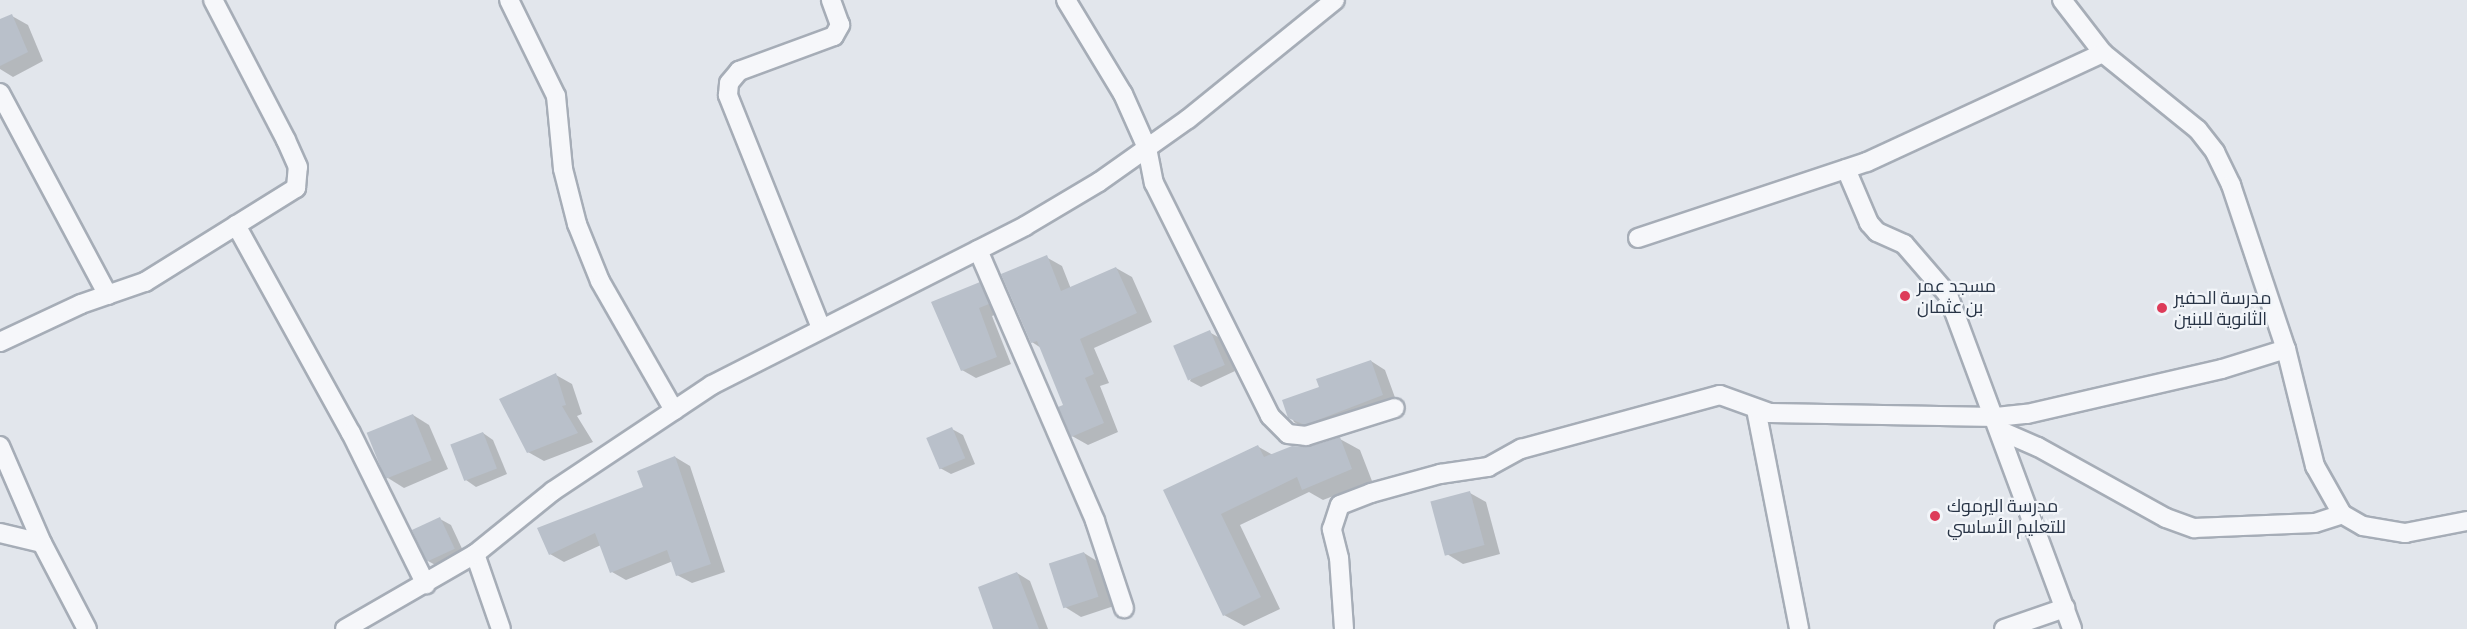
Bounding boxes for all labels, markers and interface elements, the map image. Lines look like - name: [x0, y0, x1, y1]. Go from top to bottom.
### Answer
- place label: مسجد عمر بن عثمان: [1917, 275, 1996, 318]
- place label: مدرسة الحفير الثانوية للبنين: [2174, 287, 2271, 330]
- marker: مسجد عمر بن عثمان: [1898, 289, 1912, 303]
- marker: مدرسة الحفير الثانوية للبنين: [2155, 301, 2169, 315]
- place label: مدرسة اليرموك للتعليم الأساسي: [1947, 495, 2066, 538]
- marker: مدرسة اليرموك للتعليم الأساسي: [1928, 509, 1942, 523]

